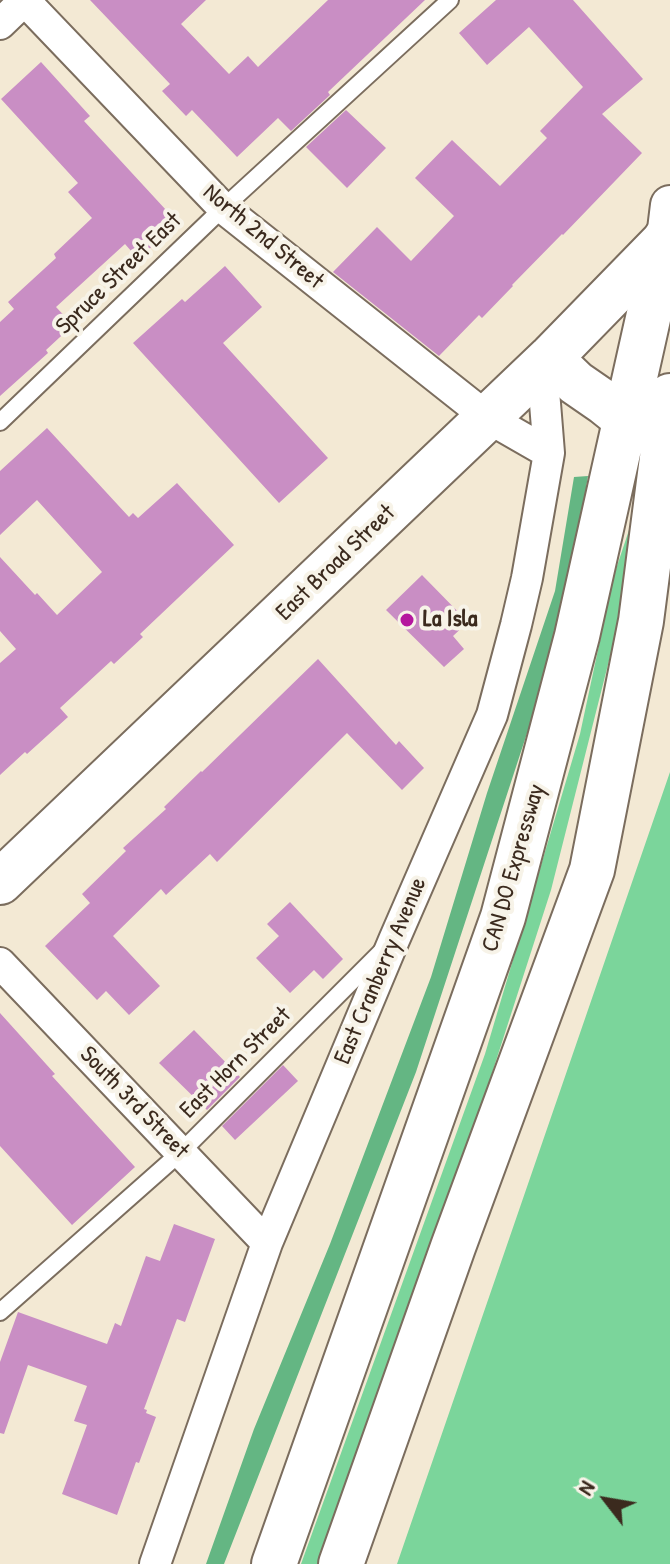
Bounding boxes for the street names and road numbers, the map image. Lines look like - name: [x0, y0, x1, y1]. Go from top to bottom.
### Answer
- street label: North 2nd Street: [197, 178, 329, 296]
- street label: Spruce Street East: [50, 207, 188, 341]
- street label: East Broad Street: [271, 499, 401, 627]
- street label: CAN DO Expressway: [476, 781, 552, 955]
- street label: East Cranberry Avenue: [329, 873, 433, 1069]
- street label: East Horn Street: [174, 1001, 298, 1125]
- street label: South 3rd Street: [73, 1041, 195, 1165]

